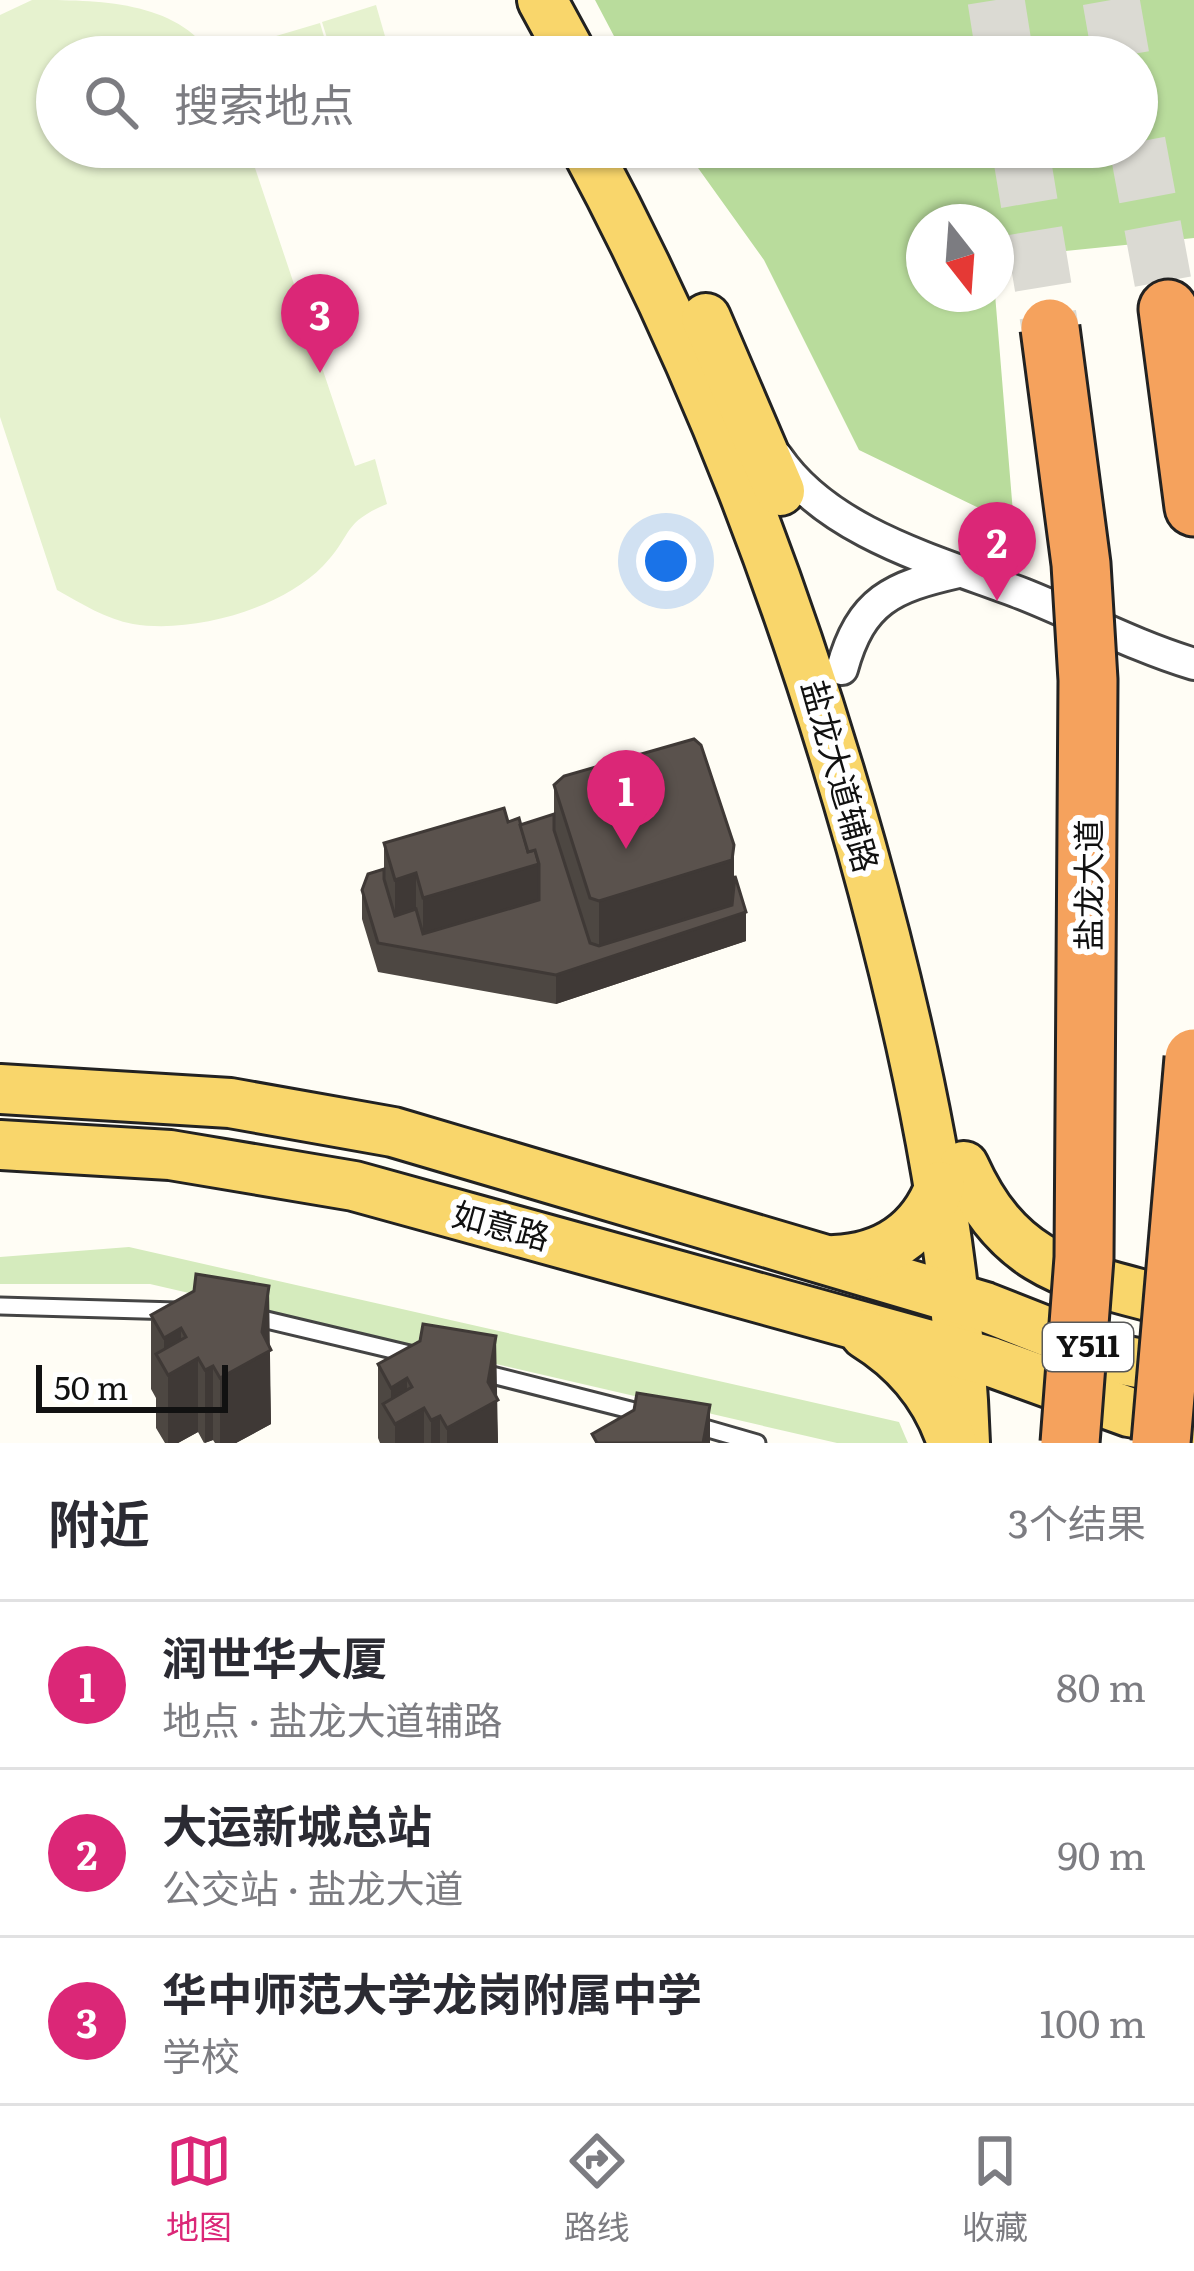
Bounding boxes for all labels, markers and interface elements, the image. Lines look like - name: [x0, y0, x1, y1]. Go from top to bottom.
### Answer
- search box: [36, 36, 1158, 168]
- icon: search: [78, 69, 144, 135]
- text: 搜索地点: [174, 69, 354, 136]
- north arrow: [906, 204, 1014, 312]
- pin: 3: [281, 274, 359, 373]
- pin: 2: [958, 502, 1036, 601]
- your location: [636, 531, 696, 591]
- street label: 盐龙大道辅路: [792, 673, 893, 877]
- pin: 1: [587, 750, 665, 849]
- street label: 盐龙大道: [1062, 819, 1111, 951]
- street label: 如意路: [447, 1187, 556, 1260]
- road number: Y511: [1043, 1323, 1133, 1371]
- scale bar: [36, 1359, 228, 1412]
- text: 50 m: [54, 1361, 128, 1410]
- text: 附近: [48, 1483, 150, 1559]
- text: 3个结果: [1008, 1492, 1146, 1550]
- text: 润世华大厦: [162, 1622, 387, 1689]
- text: 1: [79, 1656, 95, 1714]
- text: 80 m: [1056, 1656, 1146, 1714]
- text: 地点 · 盐龙大道辅路: [162, 1689, 503, 1747]
- text: 大运新城总站: [162, 1790, 432, 1857]
- text: 2: [77, 1824, 97, 1882]
- text: 90 m: [1057, 1824, 1146, 1882]
- text: 公交站 · 盐龙大道: [162, 1857, 464, 1915]
- text: 华中师范大学龙岗附属中学: [162, 1958, 702, 2025]
- text: 3: [76, 1992, 98, 2050]
- text: 100 m: [1039, 1992, 1146, 2050]
- text: 学校: [162, 2025, 240, 2083]
- tab: 地图: [166, 2128, 232, 2249]
- tab: 路线: [564, 2128, 630, 2249]
- tab: 收藏: [962, 2128, 1028, 2249]

